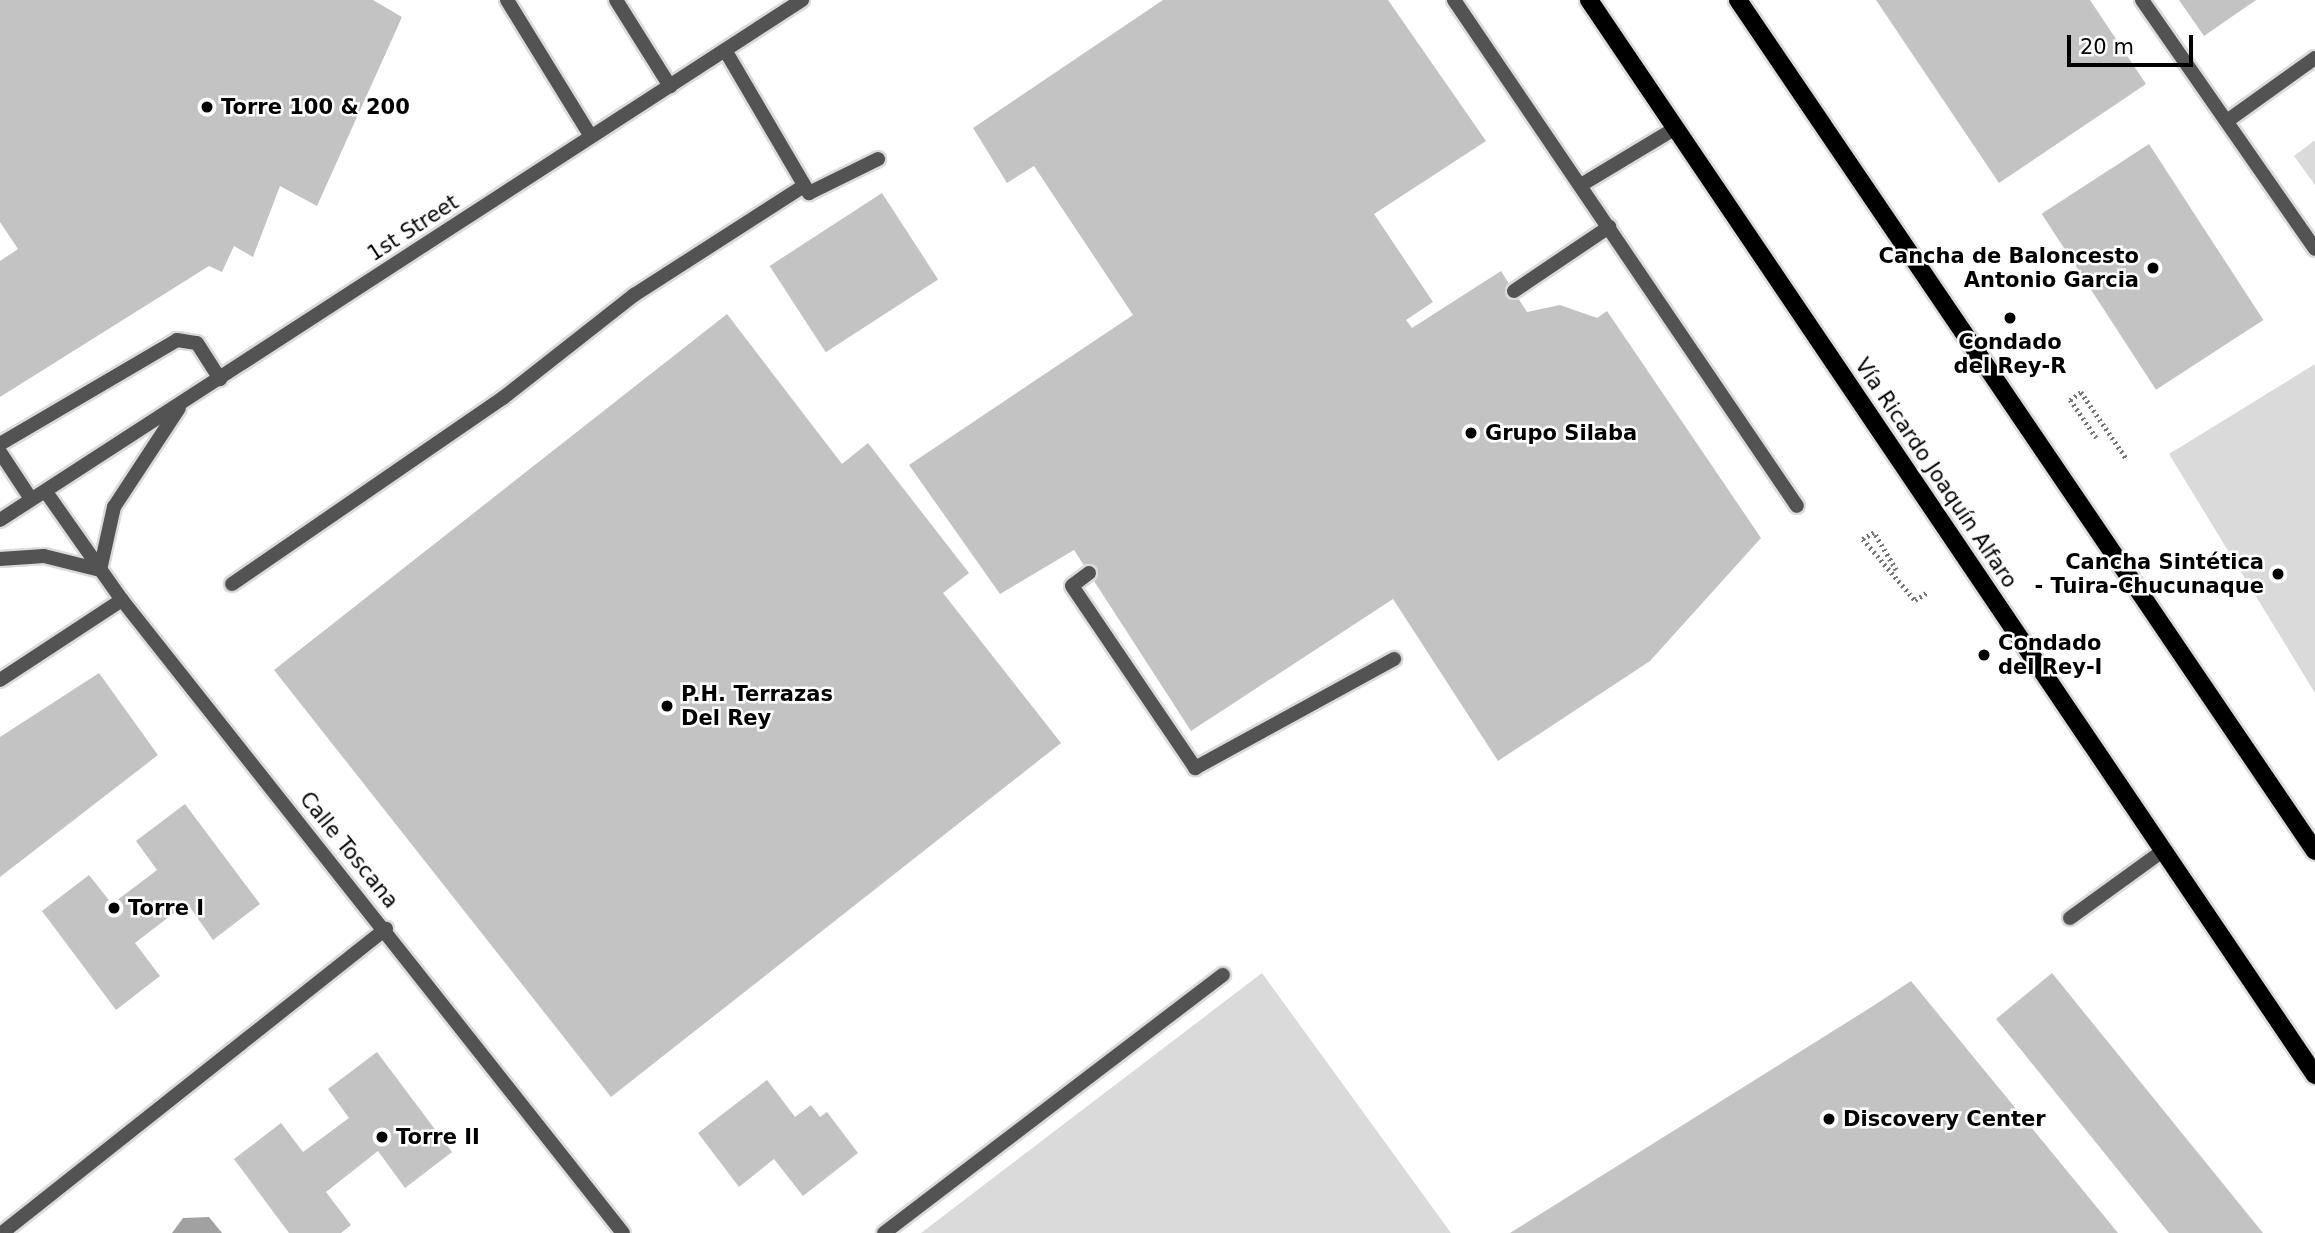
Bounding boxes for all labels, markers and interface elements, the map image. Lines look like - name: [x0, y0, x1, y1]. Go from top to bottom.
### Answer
- scale bar: [2070, 21, 2196, 65]
- text: 20 m: [2080, 35, 2134, 59]
- place label: Torre 100 & 200: [221, 94, 410, 120]
- marker: Torre 100 & 200: [199, 99, 215, 115]
- street label: 1st Street: [363, 189, 463, 267]
- place label: Cancha de Baloncesto Antonio Garcia: [1879, 243, 2139, 293]
- marker: Cancha de Baloncesto Antonio Garcia: [2145, 260, 2161, 276]
- marker: Condado del Rey-R: [2002, 310, 2018, 326]
- place label: Condado del Rey-R: [1954, 329, 2066, 379]
- street label: Vía Ricardo Joaquín Alfaro: [1850, 353, 2022, 593]
- place label: Grupo Silaba: [1485, 420, 1637, 446]
- marker: Grupo Silaba: [1463, 425, 1479, 441]
- place label: Cancha Sintética - Tuira-Chucunaque: [2035, 549, 2264, 599]
- marker: Cancha Sintética - Tuira-Chucunaque: [2270, 566, 2286, 582]
- place label: Condado del Rey-I: [1998, 630, 2102, 680]
- marker: Condado del Rey-I: [1976, 647, 1992, 663]
- place label: P.H. Terrazas Del Rey: [681, 681, 833, 731]
- marker: P.H. Terrazas Del Rey: [659, 698, 675, 714]
- street label: Calle Toscana: [294, 787, 404, 913]
- place label: Torre I: [128, 895, 204, 921]
- marker: Torre I: [106, 900, 122, 916]
- place label: Discovery Center: [1843, 1106, 2046, 1132]
- marker: Discovery Center: [1821, 1111, 1837, 1127]
- place label: Torre II: [396, 1124, 480, 1150]
- marker: Torre II: [374, 1129, 390, 1145]

